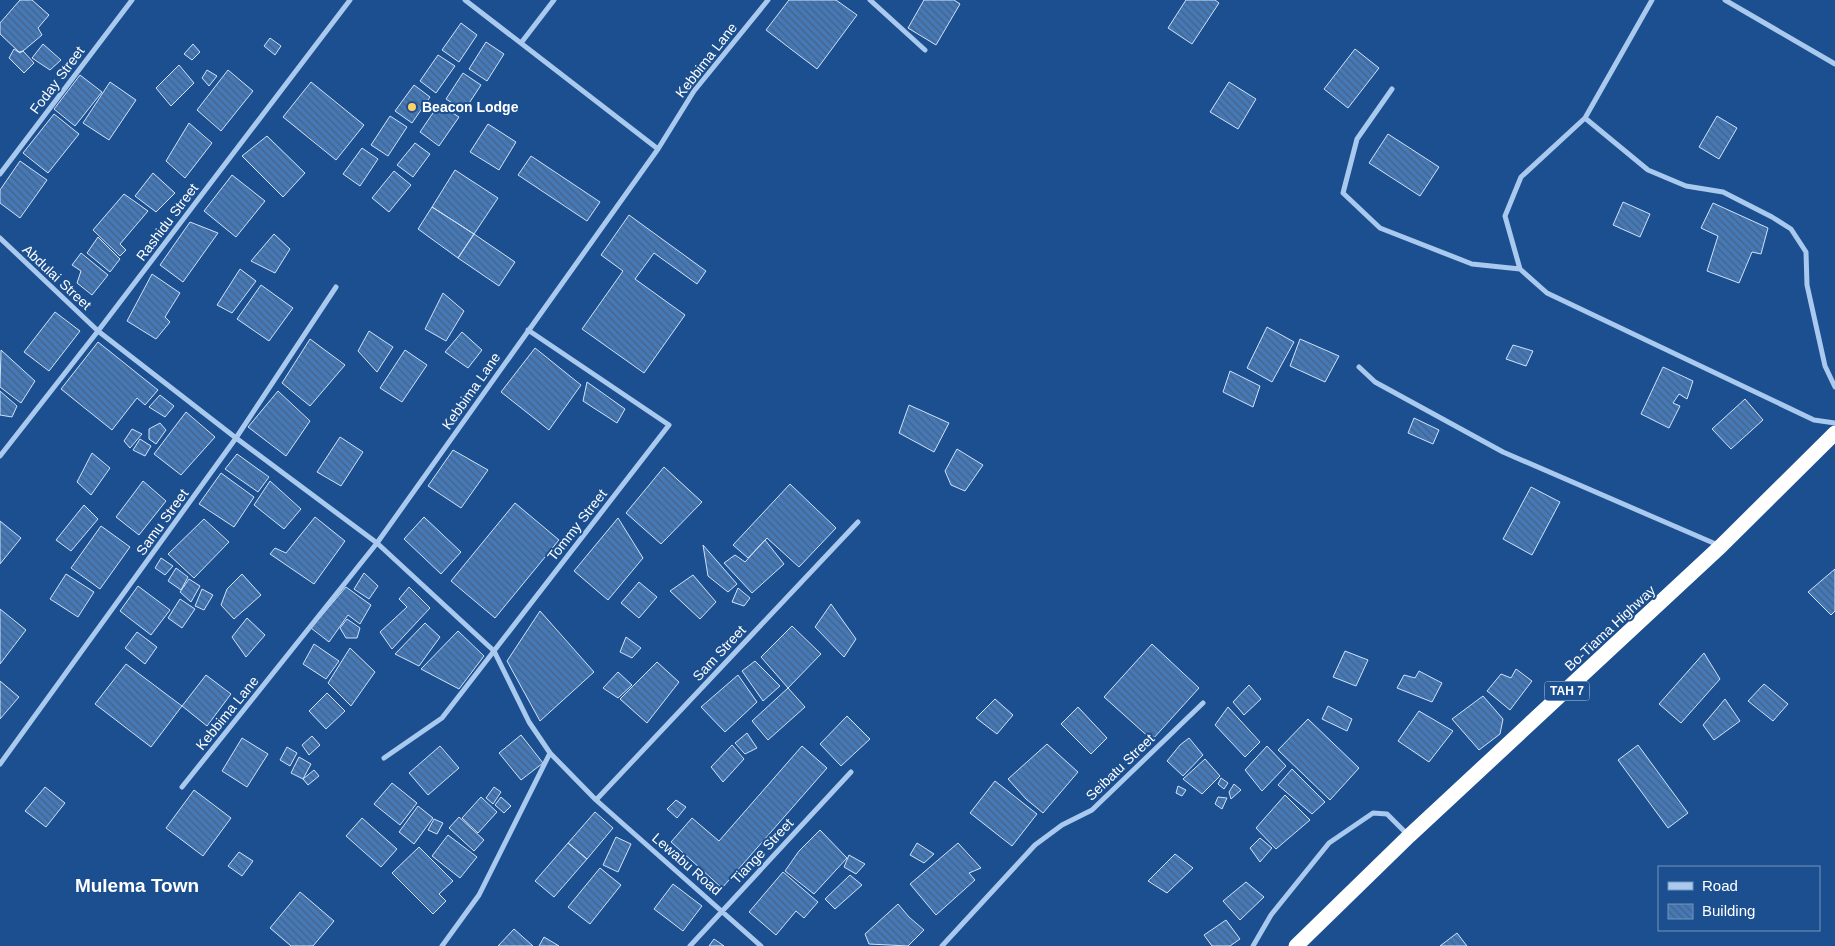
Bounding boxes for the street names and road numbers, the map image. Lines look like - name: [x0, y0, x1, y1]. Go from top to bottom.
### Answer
- street label: Kebbima Lane: [672, 19, 740, 101]
- street label: Foday Street: [26, 43, 88, 117]
- street label: Rashidu Street: [133, 180, 201, 264]
- street label: Abdulai Street: [19, 241, 95, 313]
- street label: Kebbima Lane: [439, 349, 504, 433]
- street label: Samu Street: [133, 486, 191, 558]
- street label: Tommy Street: [544, 486, 610, 564]
- street label: Bo-Tiama Highway: [1561, 582, 1659, 674]
- street label: Sam Street: [689, 622, 749, 684]
- street label: Kebbima Lane: [192, 673, 262, 753]
- road number: TAH 7: [1544, 681, 1590, 700]
- street label: Seibatu Street: [1083, 730, 1158, 804]
- street label: Tiange Street: [728, 815, 796, 887]
- street label: Lewabu Road: [649, 830, 725, 898]

